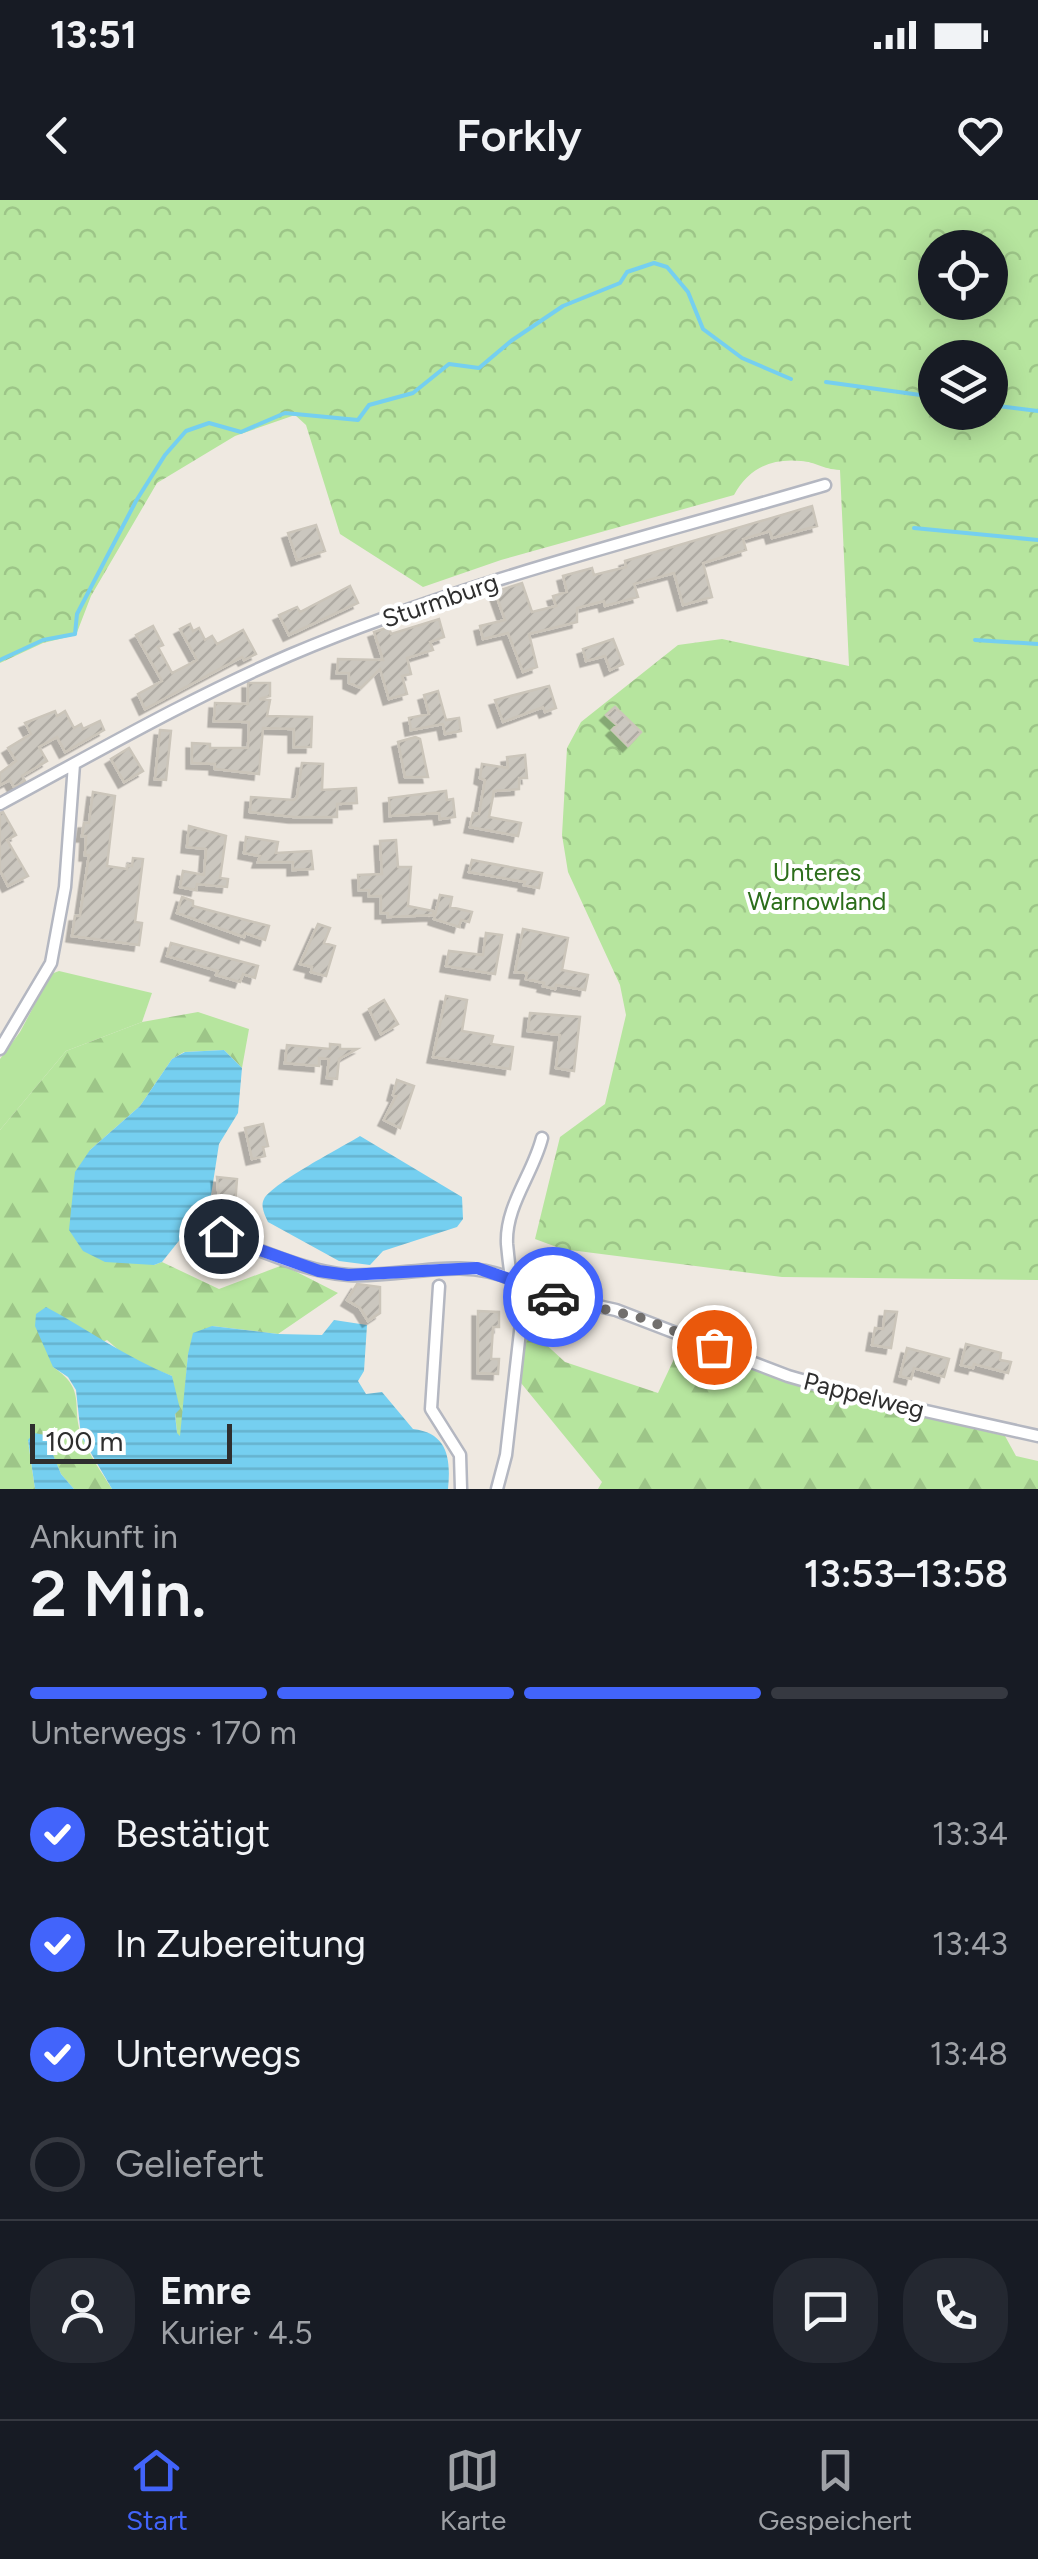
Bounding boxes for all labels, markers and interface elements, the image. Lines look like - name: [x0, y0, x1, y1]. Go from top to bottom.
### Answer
- text: 13:51: [50, 12, 137, 58]
- icon: back: [30, 108, 85, 163]
- text: Forkly: [456, 108, 582, 162]
- icon: heart: [953, 108, 1008, 163]
- map controls: [918, 230, 1008, 430]
- button: locate: [918, 230, 1008, 320]
- button: layers: [918, 340, 1008, 430]
- street label: Sturmburg: [378, 566, 502, 634]
- park label: Unteres Warnowland: [748, 857, 886, 916]
- pin: [179, 1194, 264, 1279]
- icon: home: [194, 1209, 249, 1264]
- courier: [503, 1247, 603, 1347]
- icon: car: [526, 1270, 581, 1325]
- pin: [672, 1305, 757, 1390]
- icon: bag: [687, 1320, 742, 1375]
- street label: Pappelweg: [801, 1366, 927, 1424]
- scale bar: [30, 1419, 232, 1464]
- text: 100 m: [45, 1424, 123, 1458]
- text: Ankunft in: [30, 1518, 178, 1556]
- text: 13:53–13:58: [804, 1551, 1008, 1597]
- text: 2 Min.: [30, 1554, 206, 1632]
- text: Unterwegs · 170 m: [30, 1714, 297, 1752]
- icon: check: [30, 1807, 85, 1862]
- text: Bestätigt: [115, 1811, 270, 1857]
- text: 13:34: [932, 1815, 1008, 1853]
- icon: check: [30, 1917, 85, 1972]
- text: In Zubereitung: [115, 1921, 366, 1967]
- text: 13:43: [932, 1925, 1008, 1963]
- icon: check: [30, 2027, 85, 2082]
- text: Unterwegs: [115, 2031, 301, 2077]
- text: 13:48: [930, 2035, 1008, 2073]
- text: Geliefert: [115, 2141, 264, 2187]
- button: person: [30, 2258, 135, 2363]
- button: chat: [773, 2258, 878, 2363]
- button: phone: [903, 2258, 1008, 2363]
- text: Emre: [160, 2268, 251, 2314]
- text: Kurier · 4.5: [160, 2314, 313, 2352]
- tab: Start: [126, 2443, 188, 2537]
- tab: Karte: [440, 2443, 506, 2537]
- tab: Gespeichert: [758, 2443, 912, 2537]

